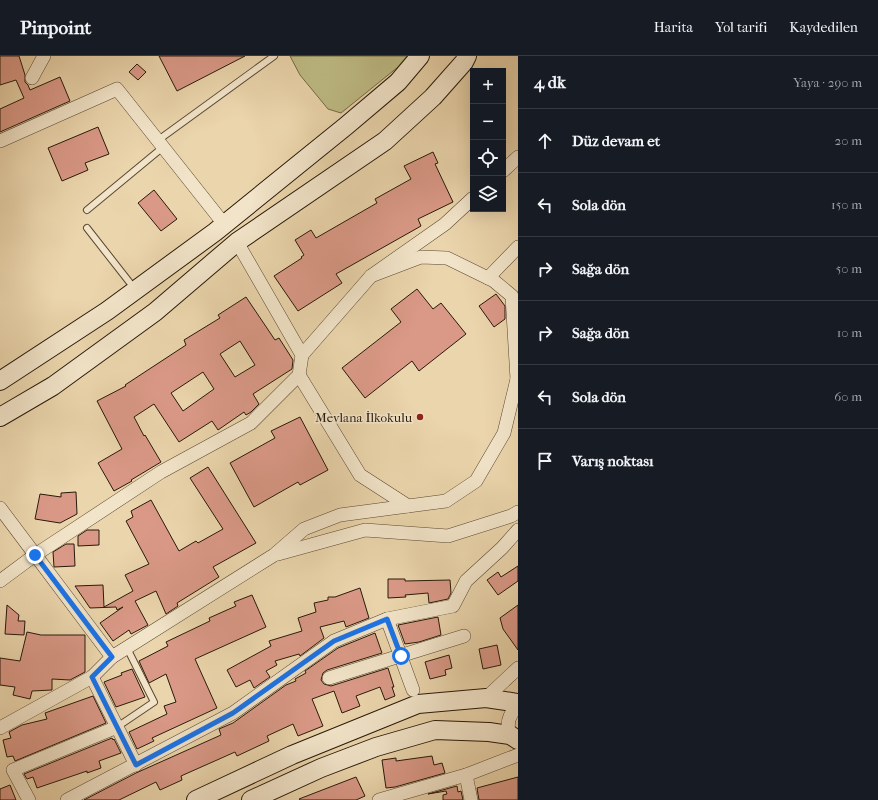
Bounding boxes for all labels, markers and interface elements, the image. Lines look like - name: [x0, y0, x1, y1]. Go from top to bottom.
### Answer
- text: Pinpoint: [20, 17, 91, 39]
- text: Harita: [654, 19, 693, 36]
- text: Yol tarifi: [715, 19, 767, 36]
- text: Kaydedilen: [789, 19, 858, 36]
- map controls: [470, 68, 506, 212]
- button: +: [470, 68, 506, 104]
- text: 4 dk: [534, 72, 566, 92]
- text: Yaya · 290 m: [793, 75, 862, 90]
- button: −: [470, 104, 506, 140]
- icon: ahead: [534, 130, 556, 152]
- text: Düz devam et: [572, 132, 660, 150]
- text: 20 m: [835, 133, 862, 148]
- button: locate: [470, 140, 506, 176]
- button: layers: [470, 176, 506, 212]
- icon: left: [534, 194, 556, 216]
- text: Sola dön: [572, 196, 626, 214]
- text: 150 m: [831, 197, 862, 212]
- icon: right: [534, 258, 556, 280]
- text: Sağa dön: [572, 260, 629, 278]
- text: 50 m: [836, 261, 862, 276]
- icon: right: [534, 322, 556, 344]
- text: Sağa dön: [572, 324, 629, 342]
- text: 10 m: [837, 325, 862, 340]
- icon: left: [534, 386, 556, 408]
- text: Sola dön: [572, 388, 626, 406]
- text: 60 m: [834, 389, 862, 404]
- place label: Mevlana İlkokulu: [315, 410, 413, 425]
- marker: Mevlana İlkokulu: [415, 412, 425, 422]
- icon: arrive: [534, 450, 556, 472]
- text: Varış noktası: [572, 452, 653, 470]
- route end: [26, 546, 44, 564]
- route start: [392, 647, 410, 665]

